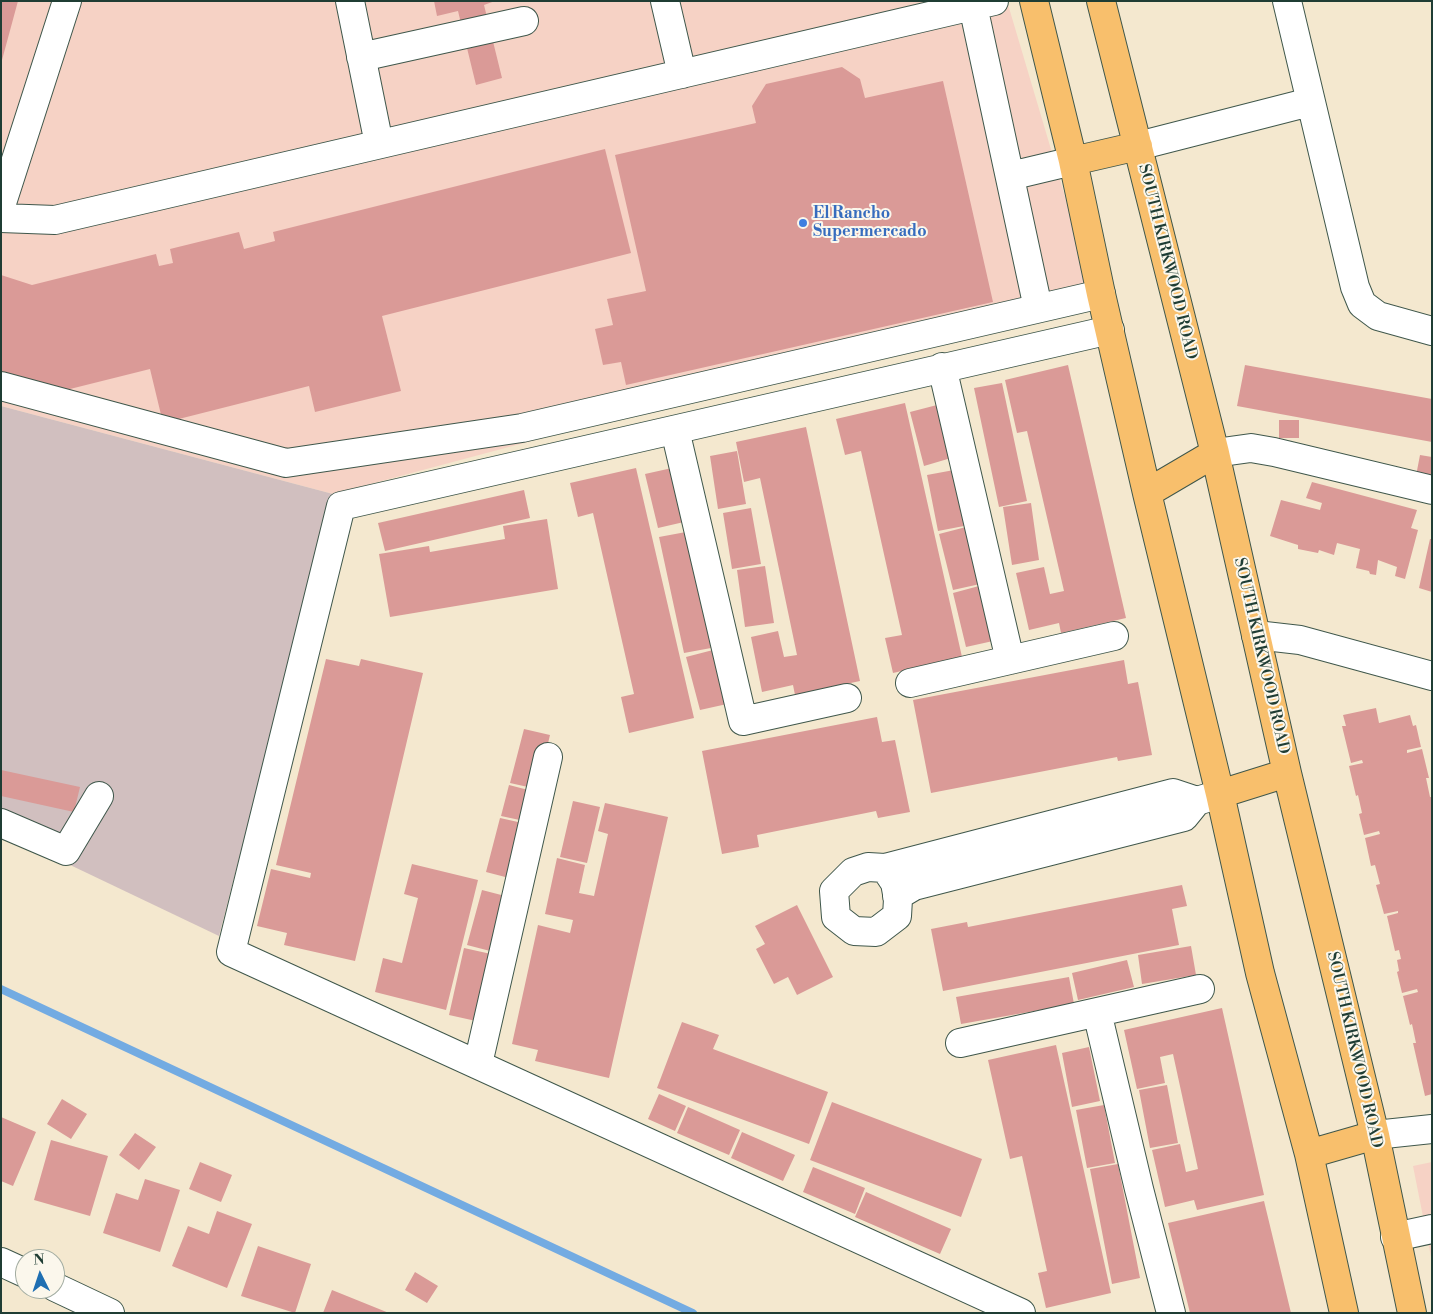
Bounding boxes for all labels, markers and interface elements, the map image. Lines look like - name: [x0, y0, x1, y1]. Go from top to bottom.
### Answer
- street label: SOUTH KIRKWOOD ROAD: [1133, 162, 1201, 362]
- place label: El Rancho Supermercado: [813, 204, 927, 242]
- marker: El Rancho Supermercado: [797, 217, 809, 229]
- street label: SOUTH KIRKWOOD ROAD: [1229, 556, 1293, 756]
- street label: SOUTH KIRKWOOD ROAD: [1322, 950, 1386, 1150]
- north arrow: [15, 1249, 65, 1299]
- text: N: [33, 1251, 45, 1269]

